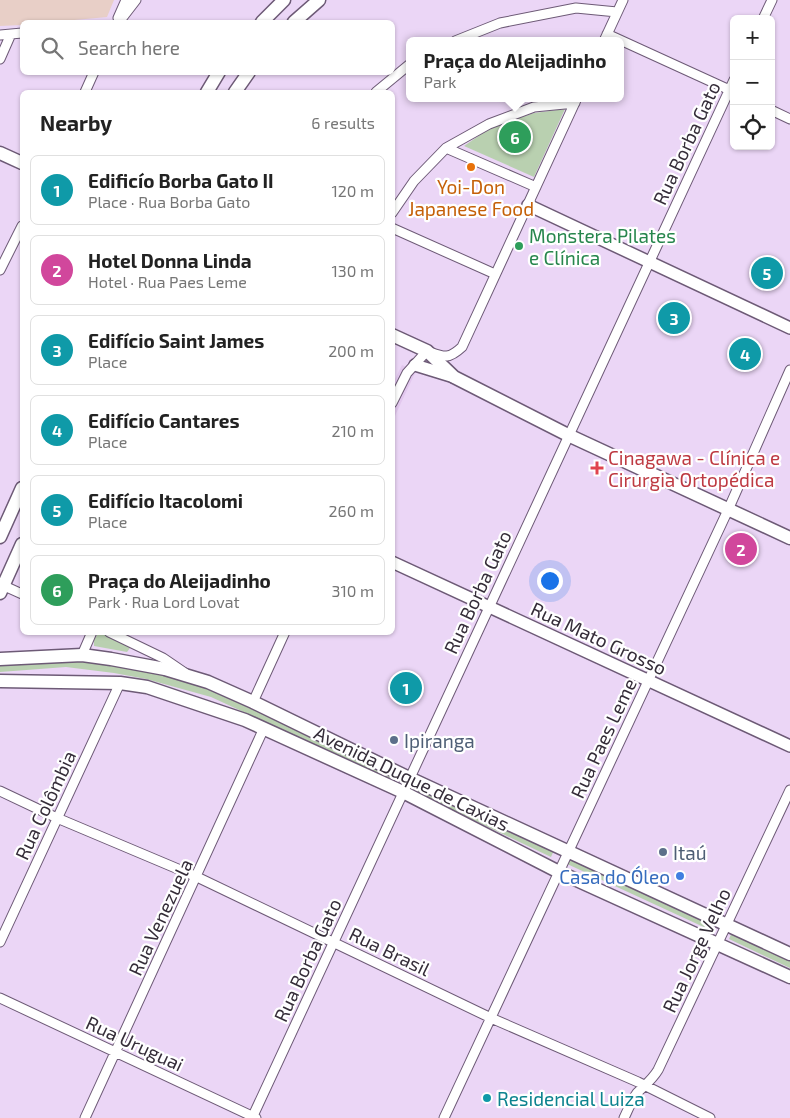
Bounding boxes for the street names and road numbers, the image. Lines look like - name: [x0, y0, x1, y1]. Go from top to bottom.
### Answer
- street label: Rua Borba Gato: [647, 78, 725, 208]
- street label: Rua Borba Gato: [438, 527, 516, 657]
- street label: Rua Mato Grosso: [528, 597, 670, 679]
- street label: Rua Paes Leme: [565, 674, 641, 802]
- street label: Avenida Duque de Caxias: [311, 721, 513, 835]
- street label: Rua Colômbia: [10, 747, 80, 863]
- street label: Rua Venezuela: [123, 855, 197, 979]
- street label: Rua Jorge Velho: [657, 884, 735, 1016]
- street label: Rua Borba Gato: [268, 895, 346, 1025]
- street label: Rua Brasil: [346, 922, 434, 981]
- street label: Rua Uruguai: [83, 1010, 187, 1076]

